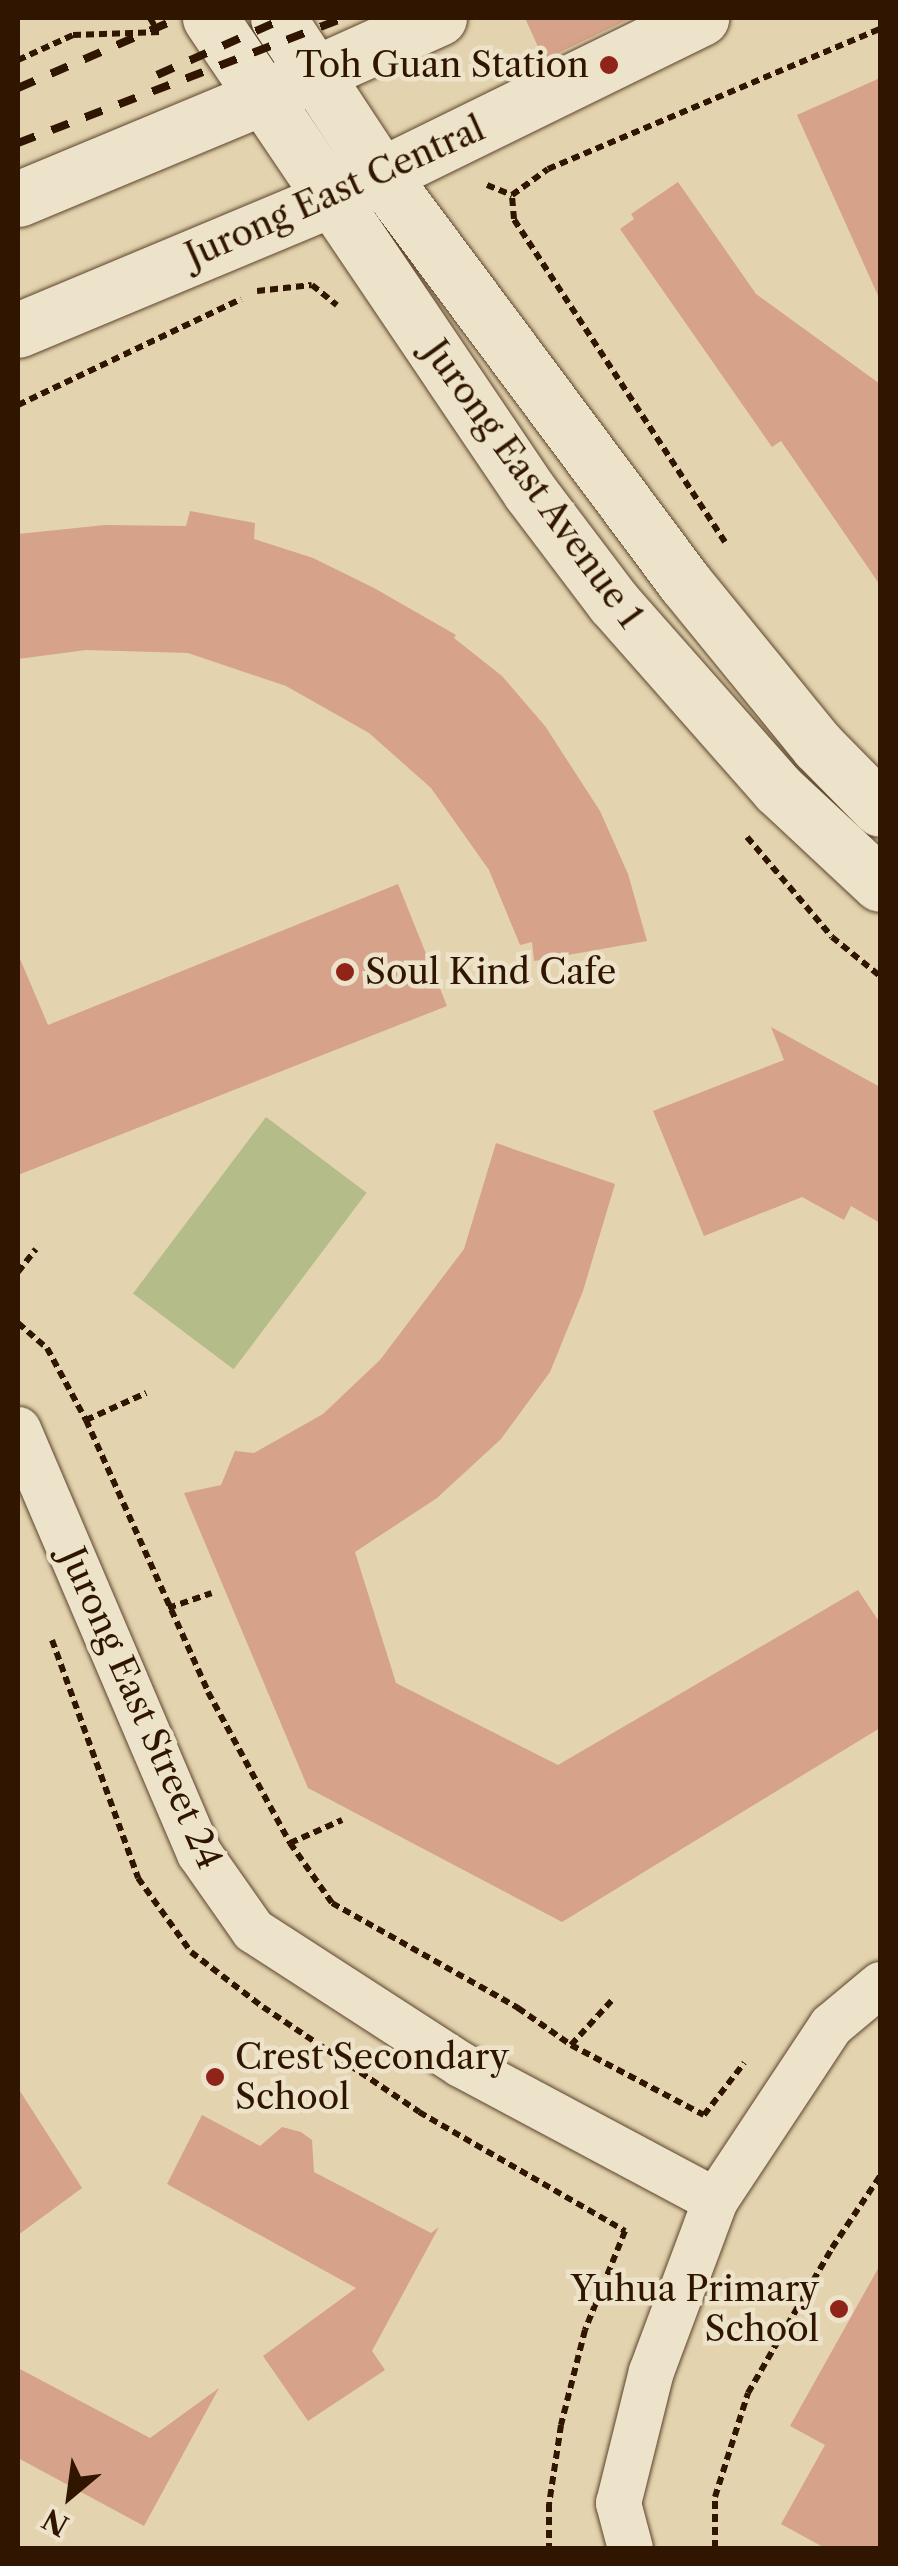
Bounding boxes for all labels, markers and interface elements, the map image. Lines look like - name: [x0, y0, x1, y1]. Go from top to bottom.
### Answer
- place label: Toh Guan Station: [296, 44, 589, 86]
- marker: Toh Guan Station: [598, 54, 620, 76]
- street label: Jurong East Central: [179, 107, 491, 277]
- street label: Jurong East Avenue 1: [414, 331, 652, 637]
- place label: Soul Kind Cafe: [365, 951, 616, 993]
- marker: Soul Kind Cafe: [334, 961, 356, 983]
- street label: Jurong East Street 24: [51, 1541, 231, 1875]
- place label: Crest Secondary School: [235, 2036, 509, 2118]
- marker: Crest Secondary School: [204, 2066, 226, 2088]
- place label: Yuhua Primary School: [570, 2268, 819, 2350]
- marker: Yuhua Primary School: [828, 2298, 850, 2320]
- north arrow: [20, 2446, 120, 2546]
- text: N: [37, 2501, 74, 2543]

